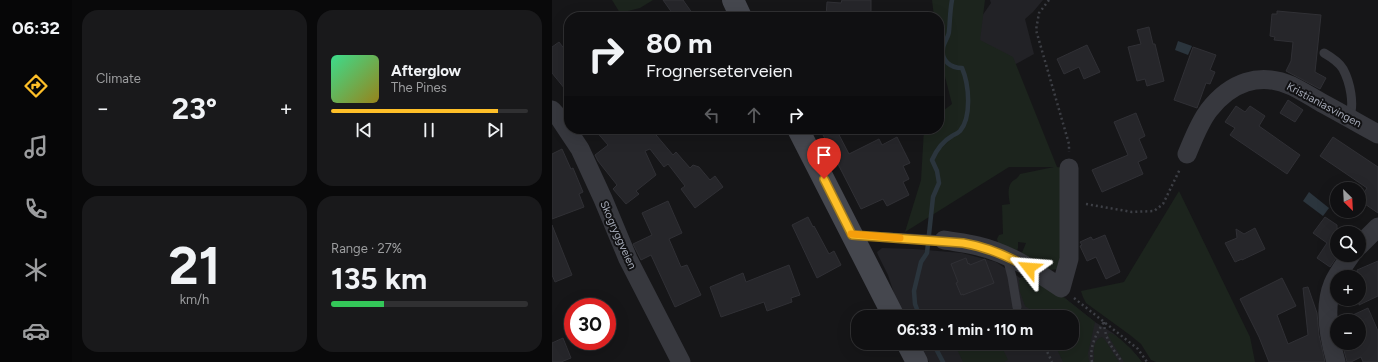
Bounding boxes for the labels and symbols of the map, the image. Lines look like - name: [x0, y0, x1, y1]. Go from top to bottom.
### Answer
- street label: Kristianiasvingen: [1284, 80, 1364, 130]
- pin: [807, 138, 841, 179]
- north arrow: [1330, 182, 1366, 218]
- street label: Skogryggveien: [597, 199, 639, 271]
- position arrow: [1008, 247, 1050, 289]
- speed limit sign: 30: [564, 298, 616, 350]

